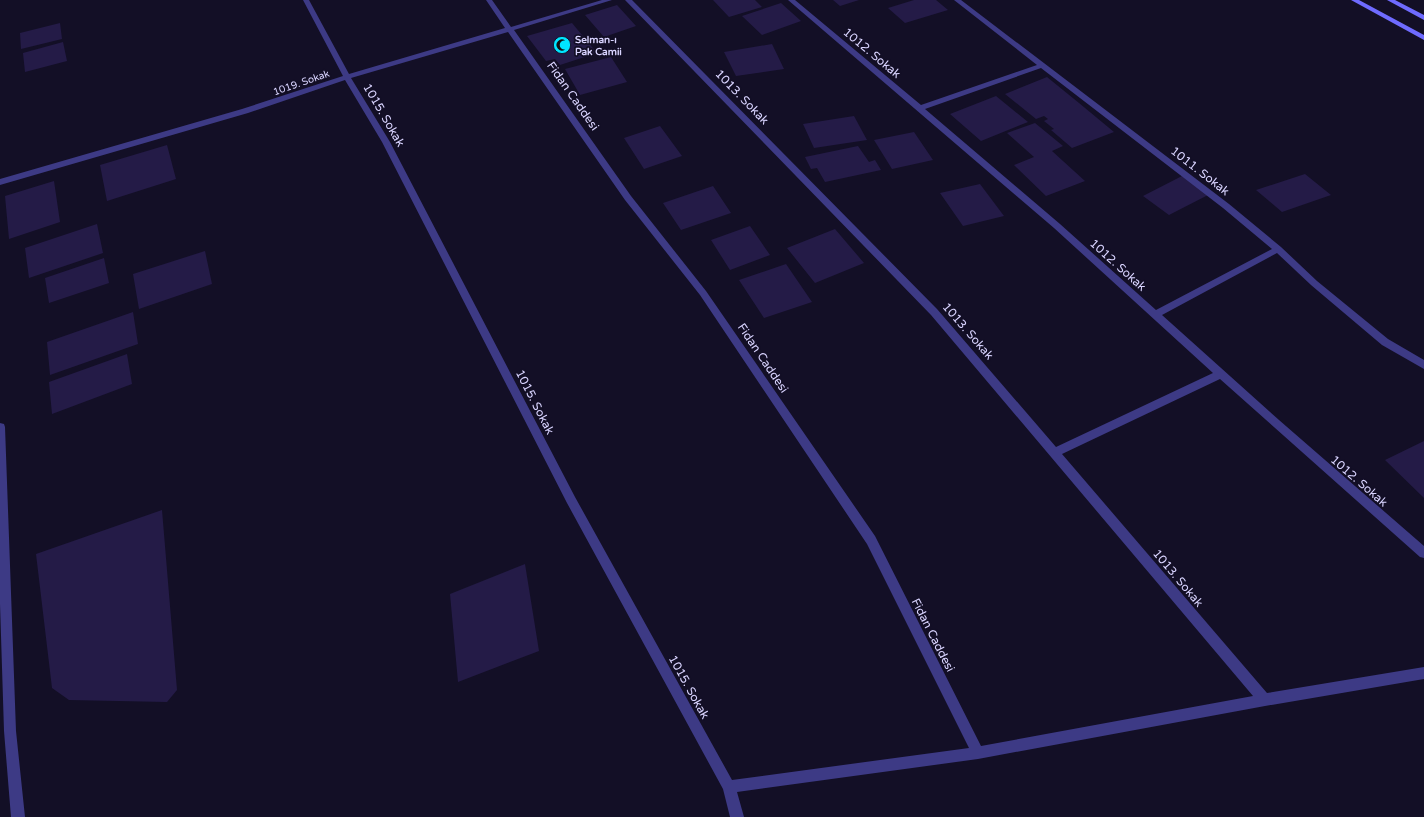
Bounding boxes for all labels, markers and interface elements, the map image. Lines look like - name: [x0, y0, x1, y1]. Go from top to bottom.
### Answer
- street label: 1012. Sokak: [840, 25, 904, 81]
- place label: Selman-ı Pak Camii: [575, 34, 622, 58]
- mosque icon: Selman-ı Pak Camii: [552, 35, 572, 55]
- street label: Fidan Caddesi: [544, 59, 602, 133]
- street label: 1019. Sokak: [271, 67, 332, 98]
- street label: 1013. Sokak: [712, 67, 772, 128]
- street label: 1015. Sokak: [360, 81, 408, 149]
- street label: 1011. Sokak: [1168, 144, 1233, 199]
- street label: 1012. Sokak: [1087, 236, 1149, 294]
- street label: 1013. Sokak: [939, 300, 997, 363]
- street label: Fidan Caddesi: [735, 321, 791, 395]
- street label: 1015. Sokak: [513, 367, 557, 437]
- street label: 1012. Sokak: [1328, 452, 1391, 510]
- street label: 1013. Sokak: [1150, 546, 1206, 610]
- street label: Fidan Caddesi: [908, 596, 958, 674]
- street label: 1015. Sokak: [666, 653, 712, 722]

